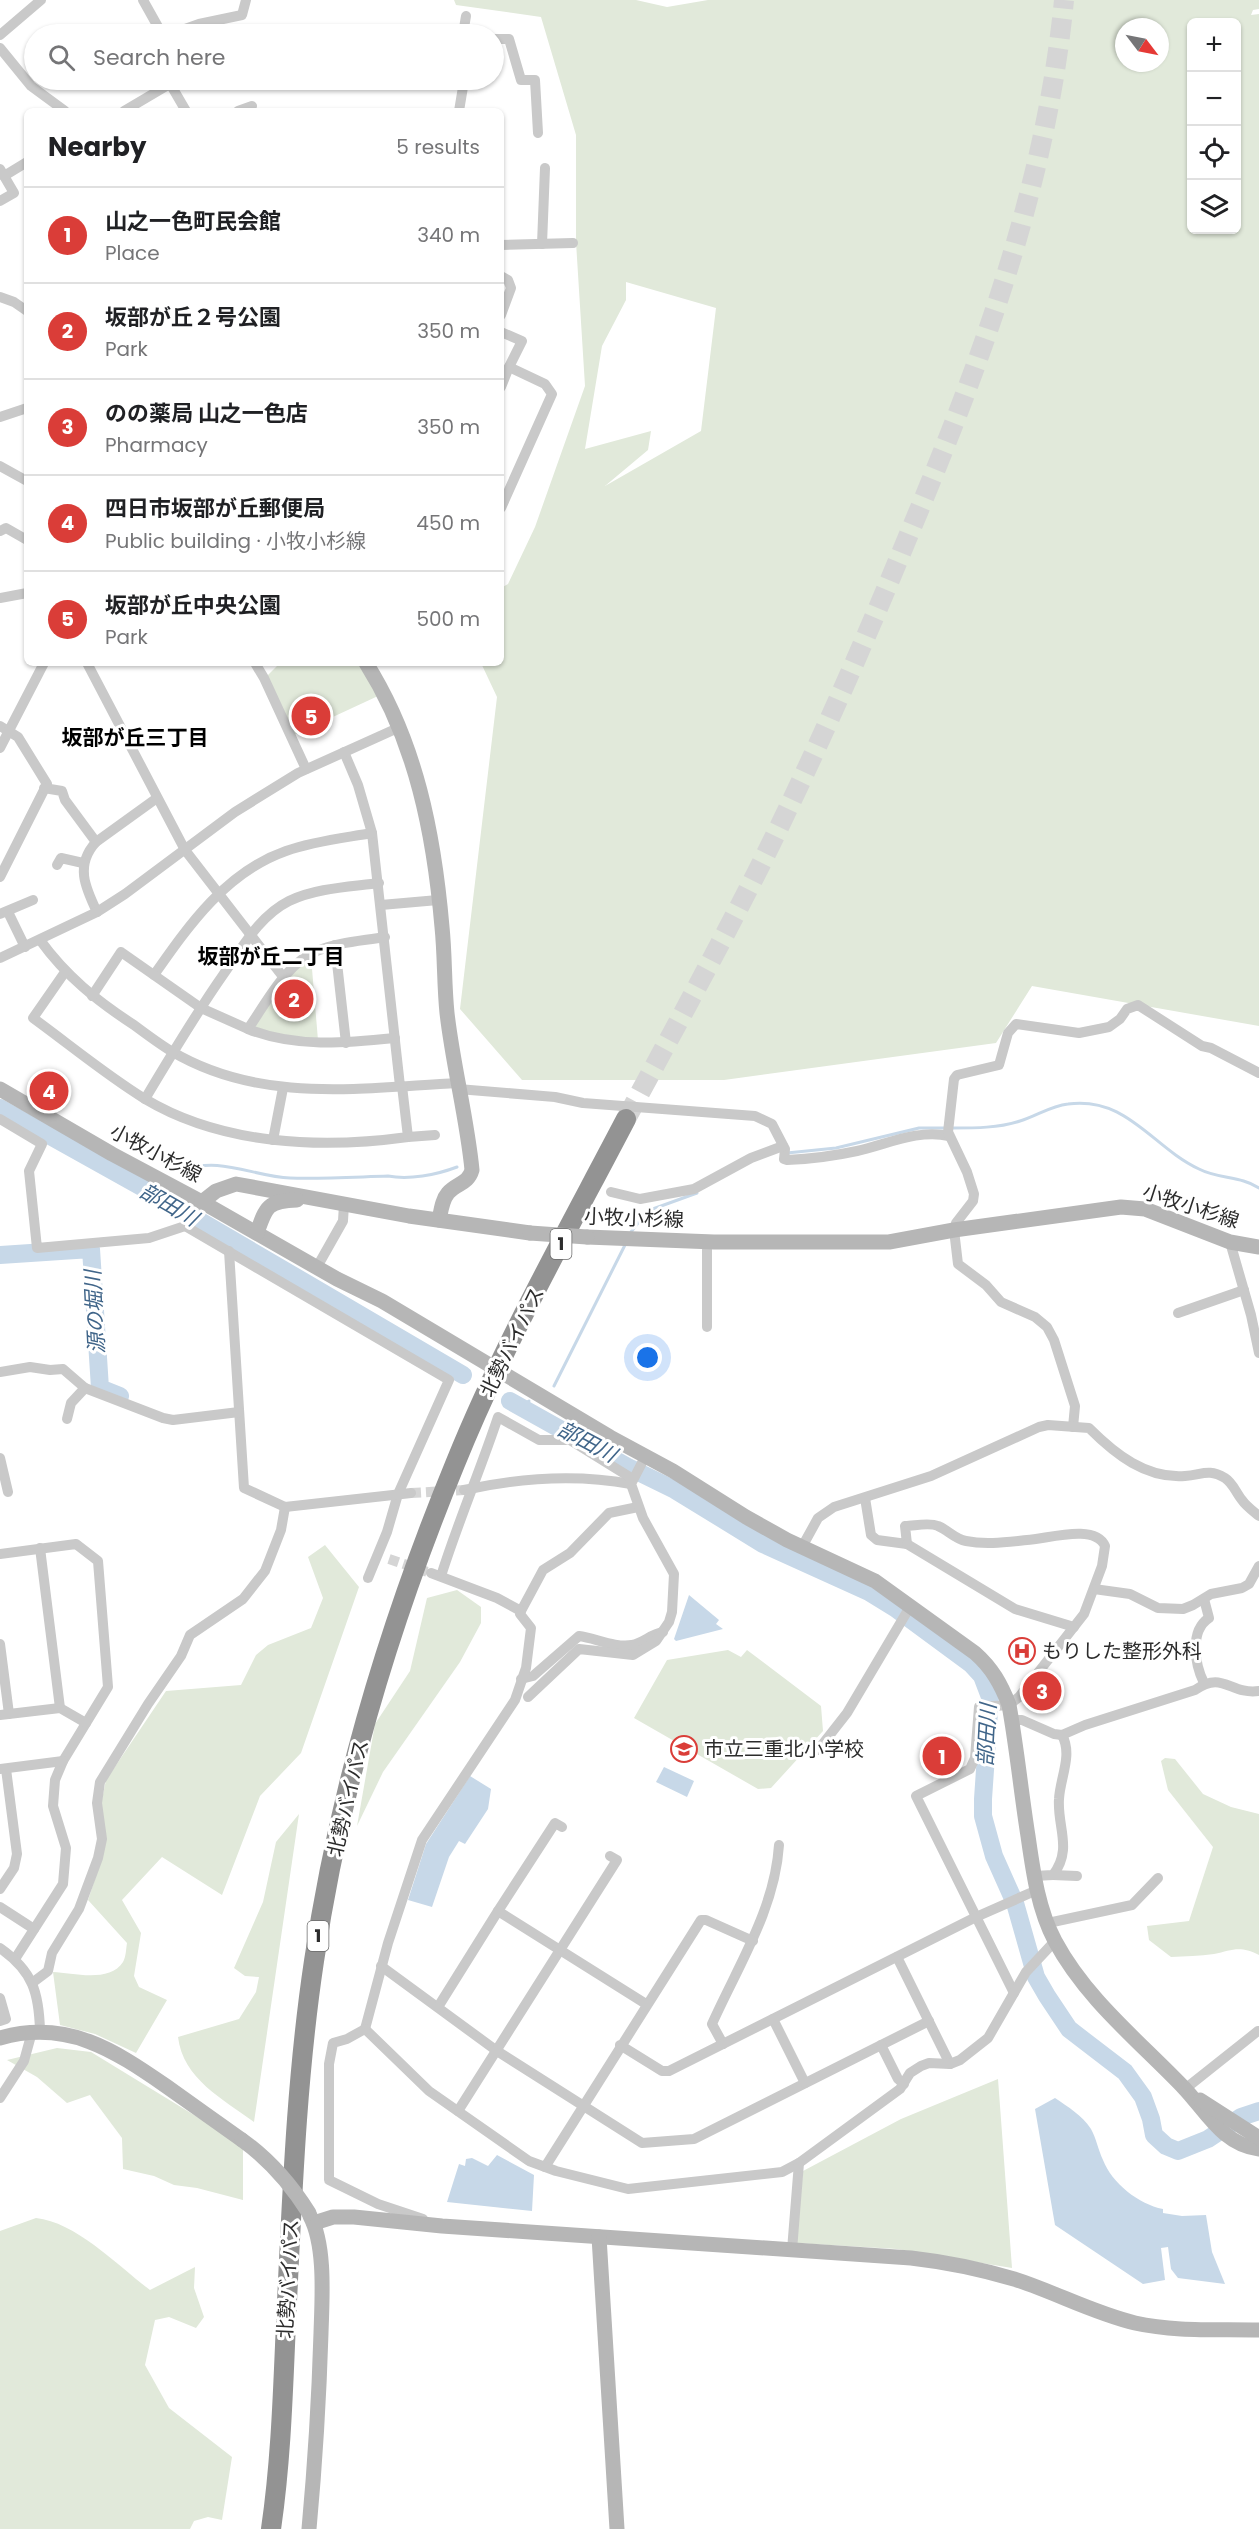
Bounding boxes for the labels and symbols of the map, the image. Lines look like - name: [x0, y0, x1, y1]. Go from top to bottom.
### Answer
- north arrow: [1115, 18, 1169, 72]
- pin: 5: [292, 694, 330, 738]
- district label: 坂部が丘三丁目: [62, 723, 209, 752]
- district label: 坂部が丘二丁目: [198, 942, 345, 971]
- pin: 2: [274, 976, 314, 1022]
- pin: 4: [29, 1068, 68, 1114]
- street label: 小牧小杉線: [105, 1117, 207, 1189]
- water label: 部田川: [135, 1176, 206, 1234]
- street label: 小牧小杉線: [1139, 1177, 1243, 1235]
- street label: 小牧小杉線: [584, 1202, 684, 1234]
- road number: 1: [550, 1229, 572, 1259]
- water label: 源の堀川: [78, 1267, 111, 1355]
- street label: 北勢バイパス: [473, 1282, 551, 1402]
- your location: [633, 1343, 662, 1372]
- water label: 部田川: [553, 1414, 624, 1470]
- hospital icon: もりした整形外科: [1007, 1636, 1037, 1666]
- place label: もりした整形外科: [1042, 1637, 1202, 1665]
- pin: 3: [1022, 1668, 1062, 1714]
- water label: 部田川: [970, 1701, 1003, 1767]
- school or university icon: 市立三重北小学校: [669, 1734, 699, 1764]
- pin: 1: [922, 1734, 962, 1778]
- place label: 市立三重北小学校: [704, 1735, 864, 1763]
- street label: 北勢バイパス: [321, 1737, 375, 1859]
- road number: 1: [308, 1921, 328, 1951]
- street label: 北勢バイパス: [271, 2219, 305, 2339]

